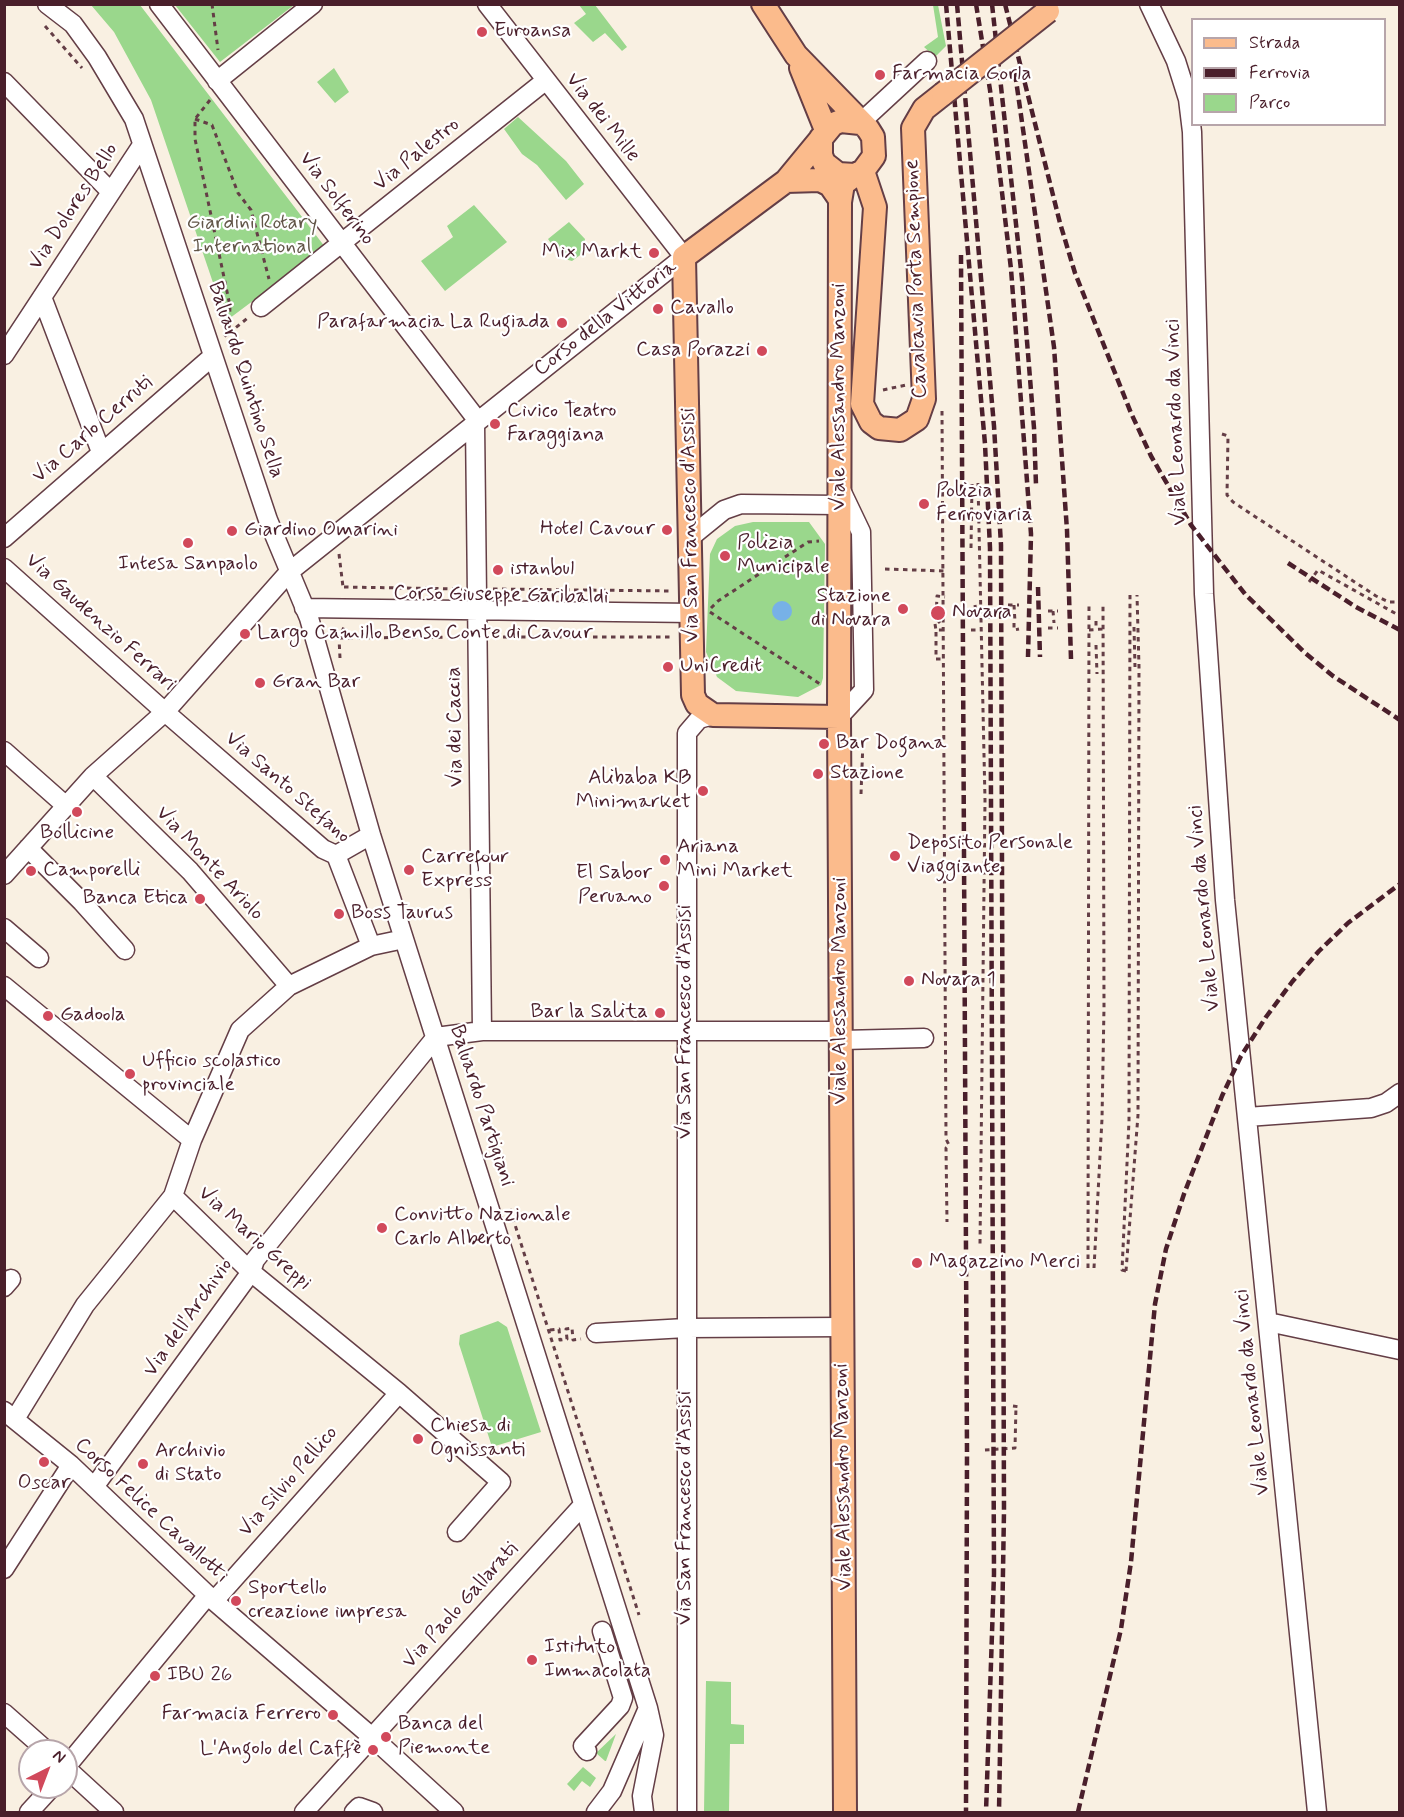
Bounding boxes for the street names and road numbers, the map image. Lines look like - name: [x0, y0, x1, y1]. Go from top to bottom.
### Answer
- street label: Via dei Mille: [559, 68, 645, 168]
- street label: Via Palestro: [369, 113, 465, 197]
- street label: Via Dolores Bello: [24, 139, 124, 275]
- street label: Via Solferino: [293, 147, 379, 251]
- street label: Cavalcavia Porta Sempione: [900, 159, 934, 399]
- street label: Corso della Vittoria: [530, 255, 682, 383]
- street label: Baluardo Quintino Sella: [201, 279, 289, 481]
- street label: Viale Alessandro Manzoni: [827, 283, 853, 511]
- street label: Viale Leonardo da Vinci: [1161, 318, 1193, 526]
- street label: Via Carlo Cerruti: [28, 371, 158, 489]
- street label: Via San Francesco d'Assisi: [676, 407, 706, 643]
- street label: Via Gaudenzio Ferrari: [19, 549, 181, 697]
- street label: Corso Giuseppe Garibaldi: [393, 582, 609, 610]
- street label: Via dei Caccia: [442, 666, 470, 788]
- street label: Via Santo Stefano: [219, 727, 355, 849]
- street label: Via Monte Ariolo: [150, 802, 268, 926]
- street label: Viale Leonardo da Vinci: [1183, 804, 1227, 1012]
- street label: Viale Alessandro Manzoni: [828, 877, 854, 1105]
- street label: Via San Francesco d'Assisi: [673, 905, 699, 1139]
- street label: Baluardo Partigiani: [443, 1022, 519, 1190]
- street label: Via Mario Greppi: [192, 1181, 316, 1297]
- street label: Via dell'Archivio: [139, 1254, 239, 1382]
- street label: Viale Leonardo da Vinci: [1230, 1288, 1276, 1496]
- street label: Viale Alessandro Manzoni: [829, 1363, 859, 1591]
- street label: Via San Francesco d'Assisi: [673, 1391, 699, 1625]
- street label: Via Silvio Pellico: [234, 1421, 344, 1543]
- street label: Corso Felice Cavallotti: [69, 1433, 233, 1589]
- street label: Via Paolo Gallarati: [398, 1538, 524, 1674]

